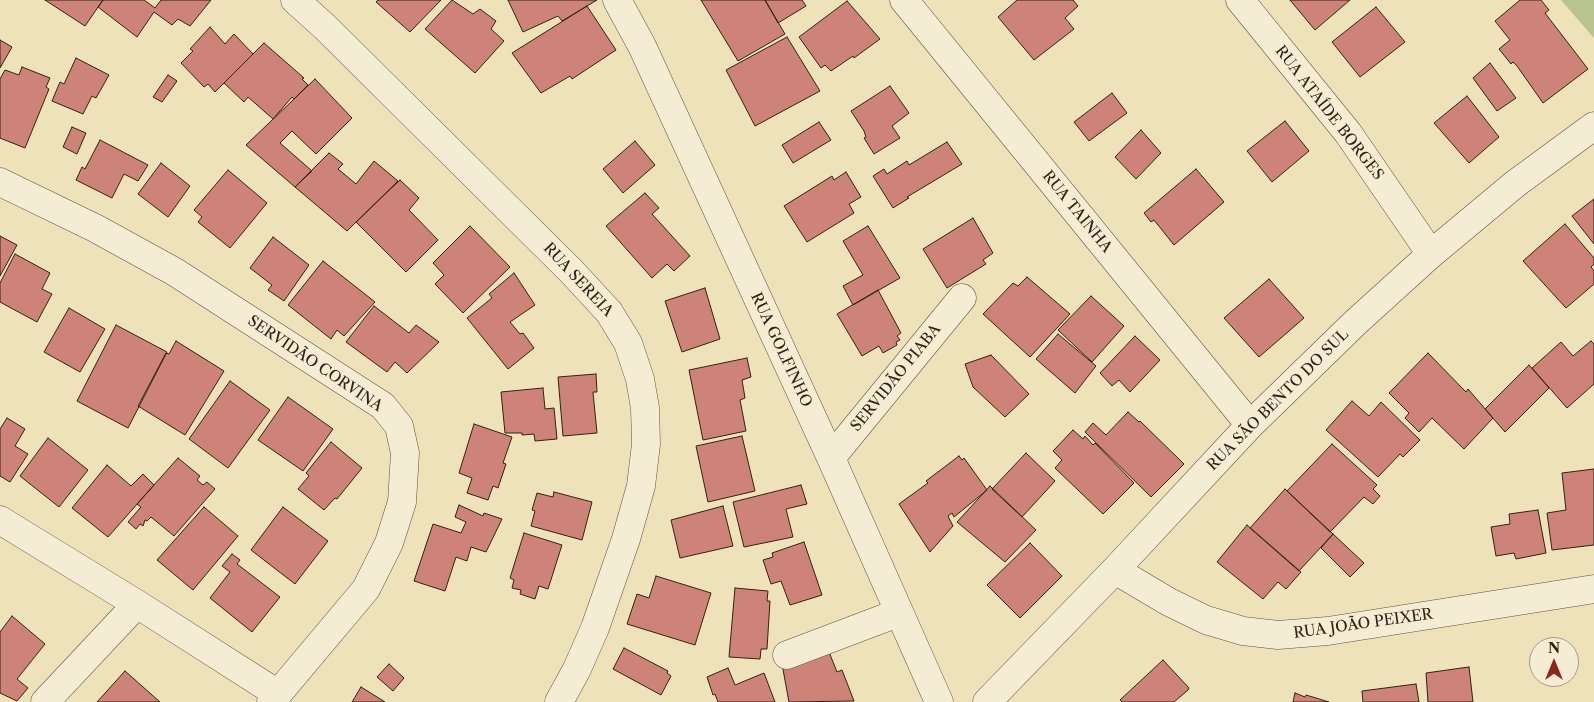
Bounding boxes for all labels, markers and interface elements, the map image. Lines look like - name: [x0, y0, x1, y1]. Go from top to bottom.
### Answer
- street label: RUA ATAÍDE BORGES: [1271, 42, 1387, 184]
- street label: RUA TAINHA: [1038, 167, 1116, 257]
- street label: RUA SEREIA: [539, 239, 617, 321]
- street label: RUA GOLFINHO: [747, 290, 815, 410]
- street label: SERVIDÃO CORVINA: [244, 312, 386, 416]
- street label: SERVIDÃO PIABA: [847, 321, 945, 435]
- street label: RUA SÃO BENTO DO SUL: [1204, 326, 1352, 474]
- street label: RUA JOÃO PEIXER: [1292, 605, 1434, 643]
- north arrow: [1529, 637, 1579, 687]
- text: N: [1548, 639, 1560, 657]

